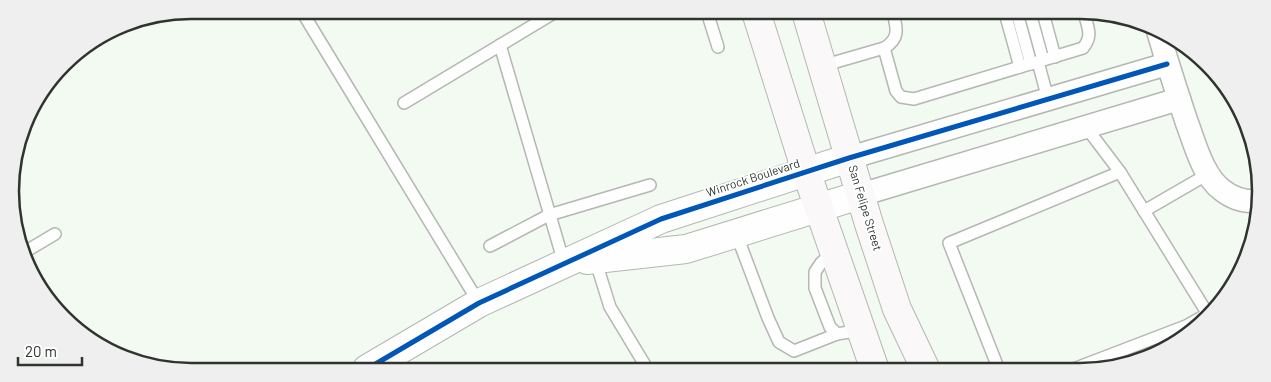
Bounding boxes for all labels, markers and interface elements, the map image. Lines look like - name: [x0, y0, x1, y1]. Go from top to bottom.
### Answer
- street label: Winrock Boulevard: [704, 155, 801, 199]
- street label: San Felipe Street: [846, 163, 886, 252]
- scale bar: [18, 334, 81, 366]
- text: 20 m: [25, 342, 57, 360]

